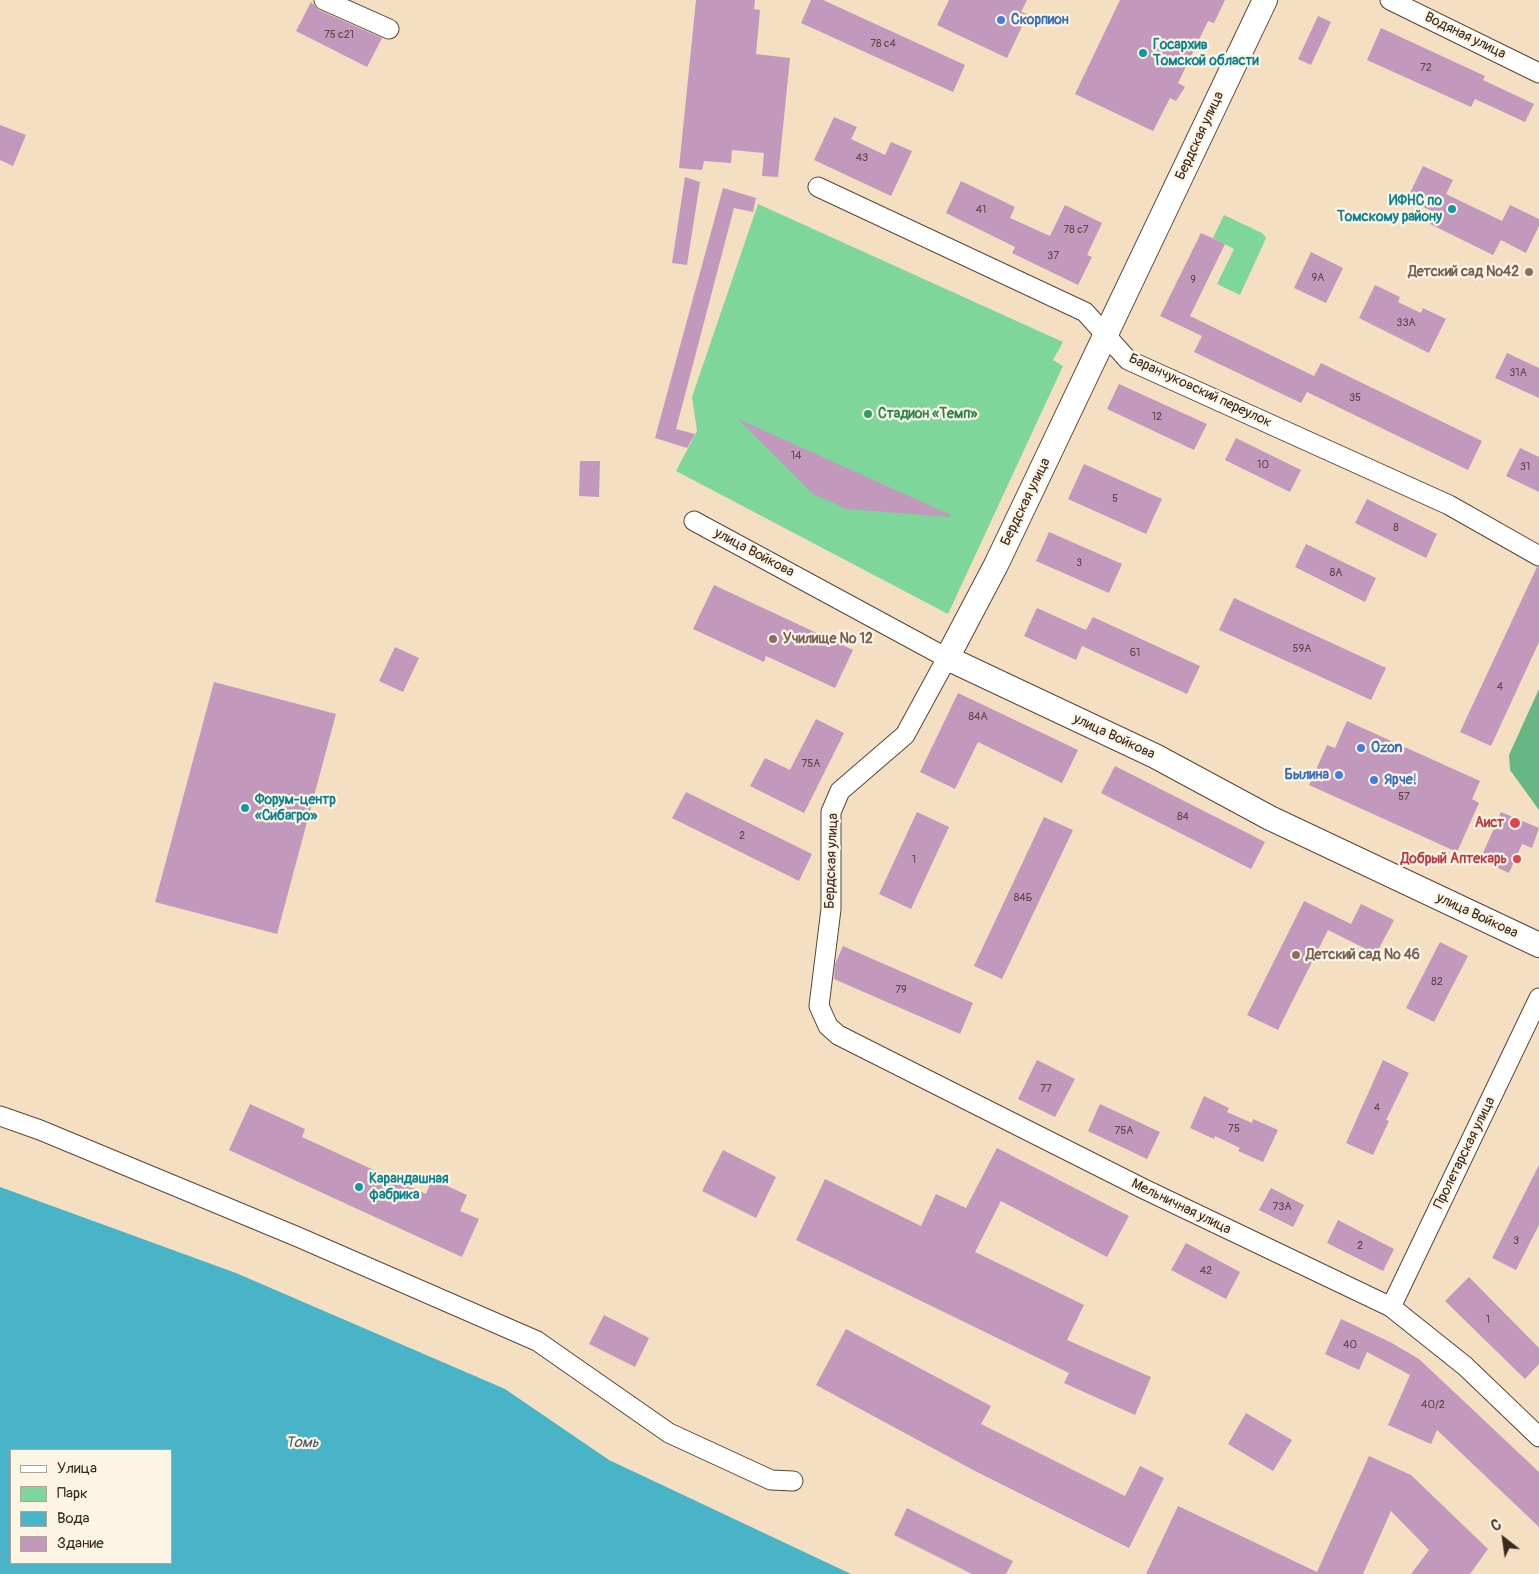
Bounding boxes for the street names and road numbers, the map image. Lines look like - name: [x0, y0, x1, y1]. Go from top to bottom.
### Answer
- street label: Водяная улица: [1422, 9, 1508, 63]
- street label: Бердская улица: [1172, 89, 1228, 183]
- street label: Баранчуковский переулок: [1126, 350, 1274, 432]
- street label: Бердская улица: [997, 455, 1055, 549]
- street label: улица Войкова: [711, 525, 797, 581]
- street label: улица Войкова: [1070, 711, 1158, 763]
- street label: Бердская улица: [822, 813, 842, 909]
- street label: улица Войкова: [1433, 890, 1521, 942]
- street label: Пролетарская улица: [1431, 1094, 1499, 1212]
- street label: Мельничная улица: [1128, 1176, 1234, 1238]

